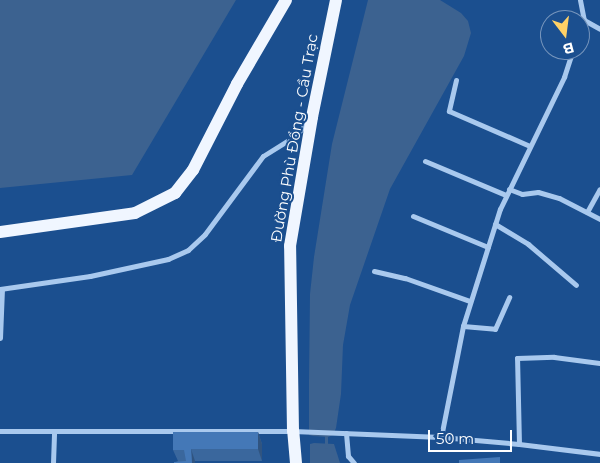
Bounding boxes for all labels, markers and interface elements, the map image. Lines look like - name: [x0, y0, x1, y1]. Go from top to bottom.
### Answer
- north arrow: [540, 10, 590, 60]
- street label: Đường Phù Đổng - Cầu Trạc: [267, 32, 321, 244]
- text: B: [561, 38, 576, 59]
- scale bar: [430, 420, 514, 452]
- text: 50 m: [436, 429, 474, 448]

